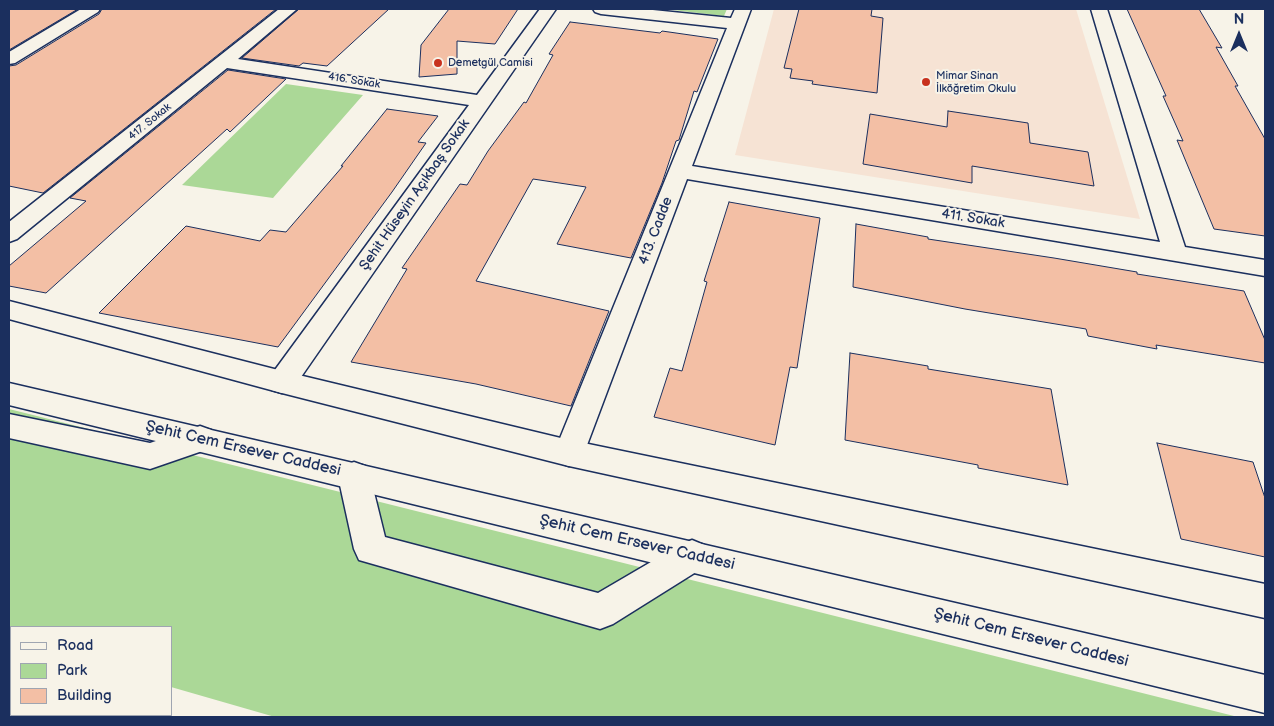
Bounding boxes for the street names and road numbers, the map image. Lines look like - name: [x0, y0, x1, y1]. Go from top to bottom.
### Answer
- street label: 416. Sokak: [327, 70, 381, 92]
- street label: 417. Sokak: [126, 101, 174, 143]
- street label: Şehit Hüseyin Açıkbaş Sokak: [356, 116, 474, 274]
- street label: 413. Cadde: [635, 195, 677, 267]
- street label: 411. Sokak: [940, 206, 1006, 232]
- street label: Şehit Cem Ersever Caddesi: [143, 417, 343, 481]
- street label: Şehit Cem Ersever Caddesi: [537, 511, 737, 575]
- street label: Şehit Cem Ersever Caddesi: [932, 604, 1130, 672]

